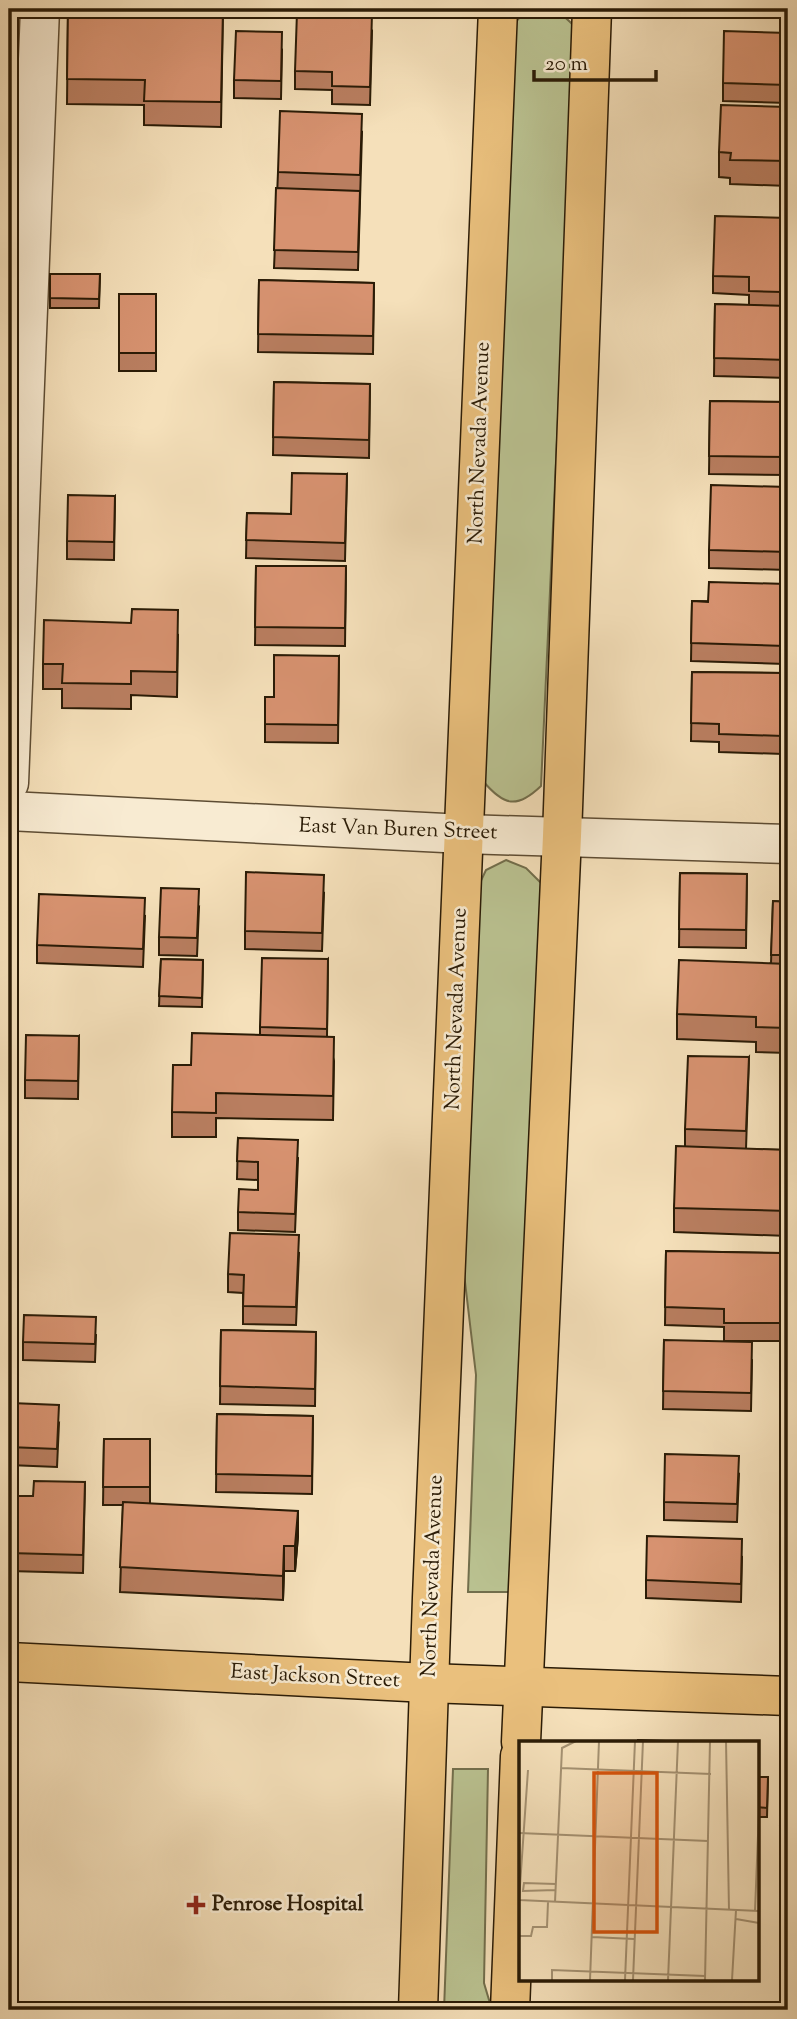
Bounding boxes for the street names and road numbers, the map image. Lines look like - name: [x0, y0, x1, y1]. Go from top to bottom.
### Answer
- street label: North Nevada Avenue: [461, 341, 499, 545]
- street label: East Van Buren Street: [298, 812, 498, 848]
- street label: North Nevada Avenue: [438, 907, 476, 1111]
- street label: North Nevada Avenue: [414, 1474, 452, 1678]
- street label: East Jackson Street: [230, 1658, 400, 1696]

